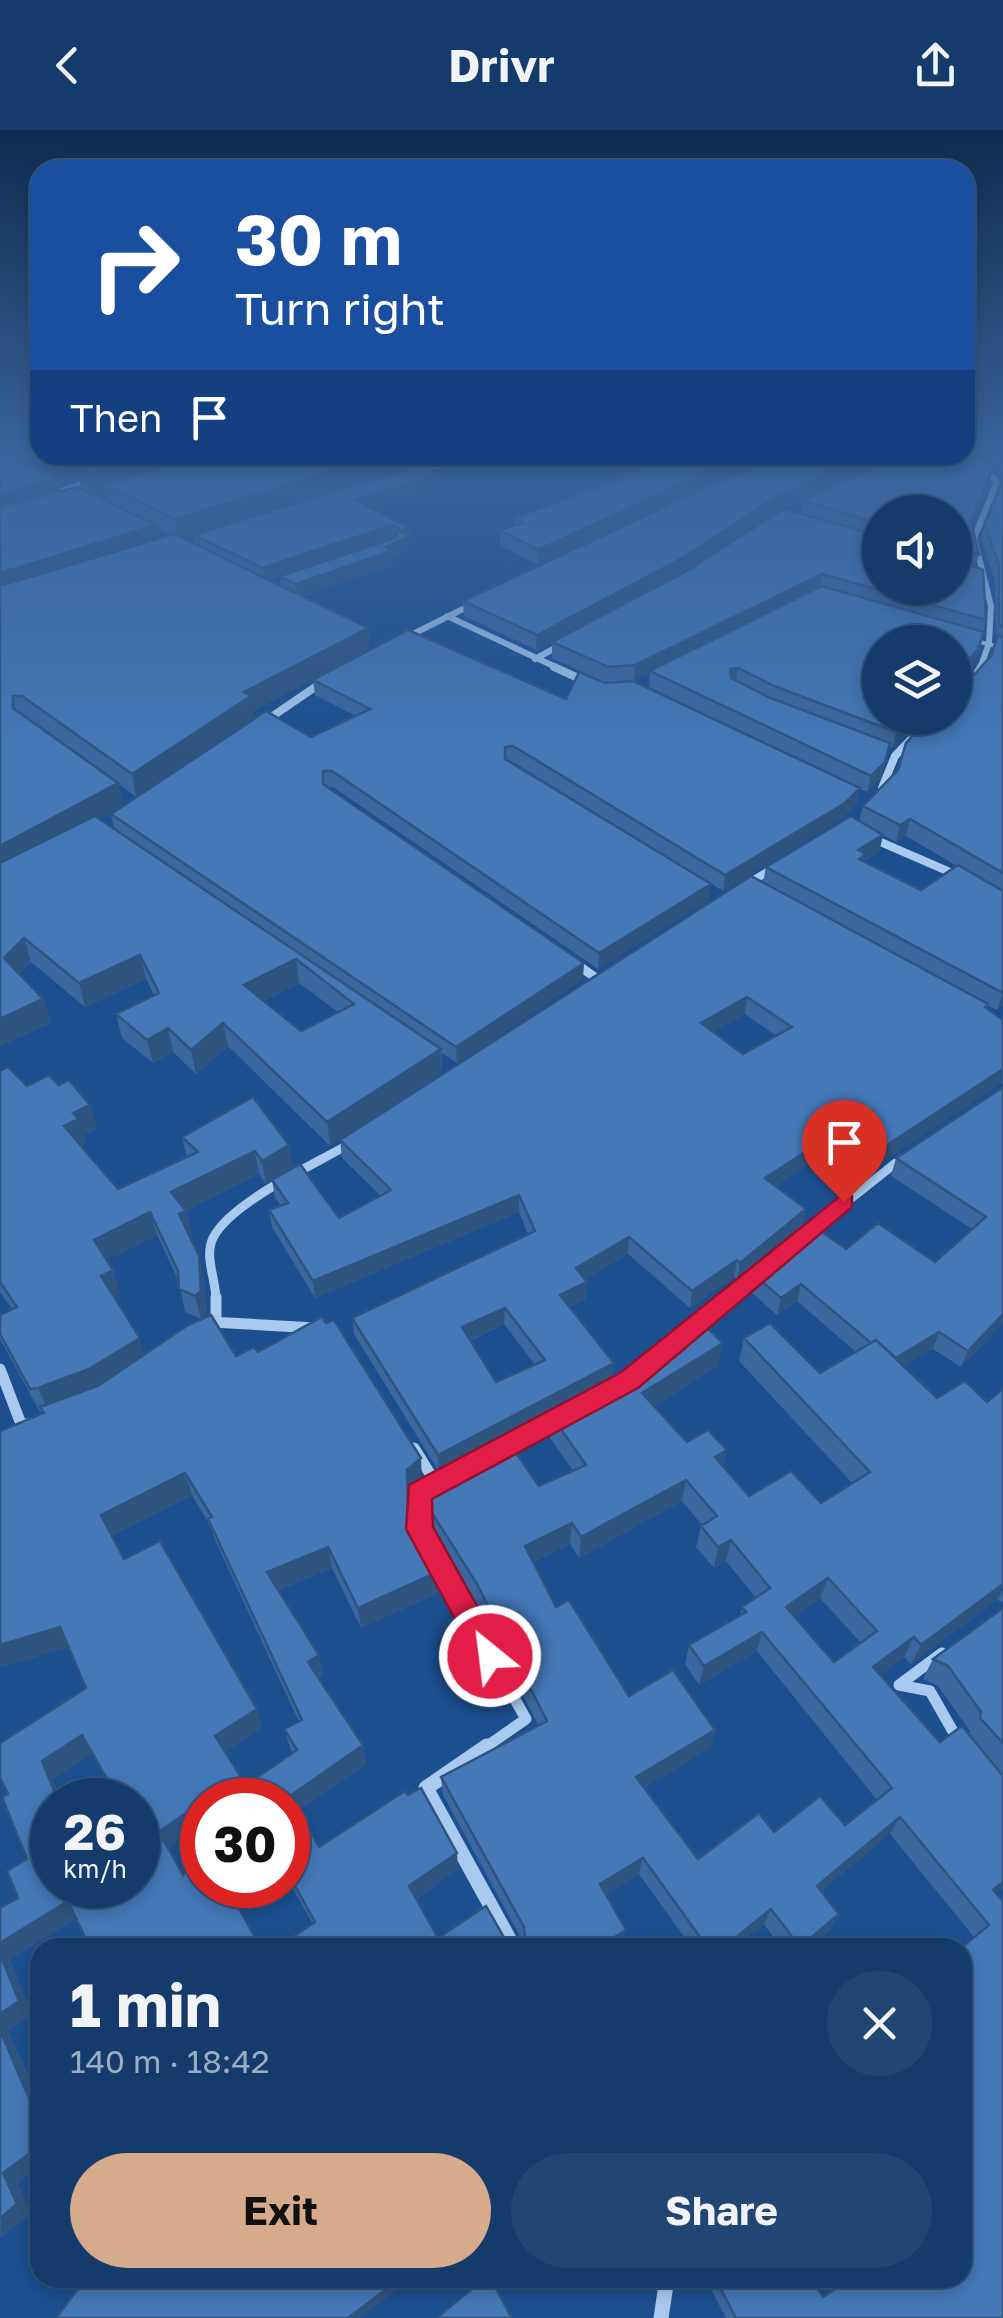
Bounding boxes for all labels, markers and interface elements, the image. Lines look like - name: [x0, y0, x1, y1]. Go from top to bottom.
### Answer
- icon: back: [40, 38, 95, 93]
- text: Drivr: [448, 38, 555, 92]
- icon: share: [908, 38, 963, 93]
- text: 30 m: [235, 196, 402, 280]
- icon: right: [70, 200, 200, 330]
- text: Turn right: [235, 281, 445, 335]
- icon: arrive: [182, 390, 237, 445]
- text: Then: [70, 395, 162, 440]
- map controls: [862, 495, 972, 735]
- button: sound: [862, 495, 972, 605]
- button: layers: [862, 625, 972, 735]
- pin: [802, 1100, 887, 1203]
- icon: arrive: [817, 1115, 872, 1170]
- position arrow: [438, 1604, 542, 1708]
- speed limit sign: 30: [180, 1778, 310, 1908]
- text: 26: [64, 1801, 126, 1861]
- text: km/h: [63, 1853, 127, 1884]
- text: 1 min: [70, 1968, 221, 2040]
- button: close: [827, 1971, 932, 2076]
- text: 140 m · 18:42: [70, 2042, 270, 2080]
- button: Exit: [70, 2153, 491, 2268]
- button: Share: [511, 2153, 932, 2268]

